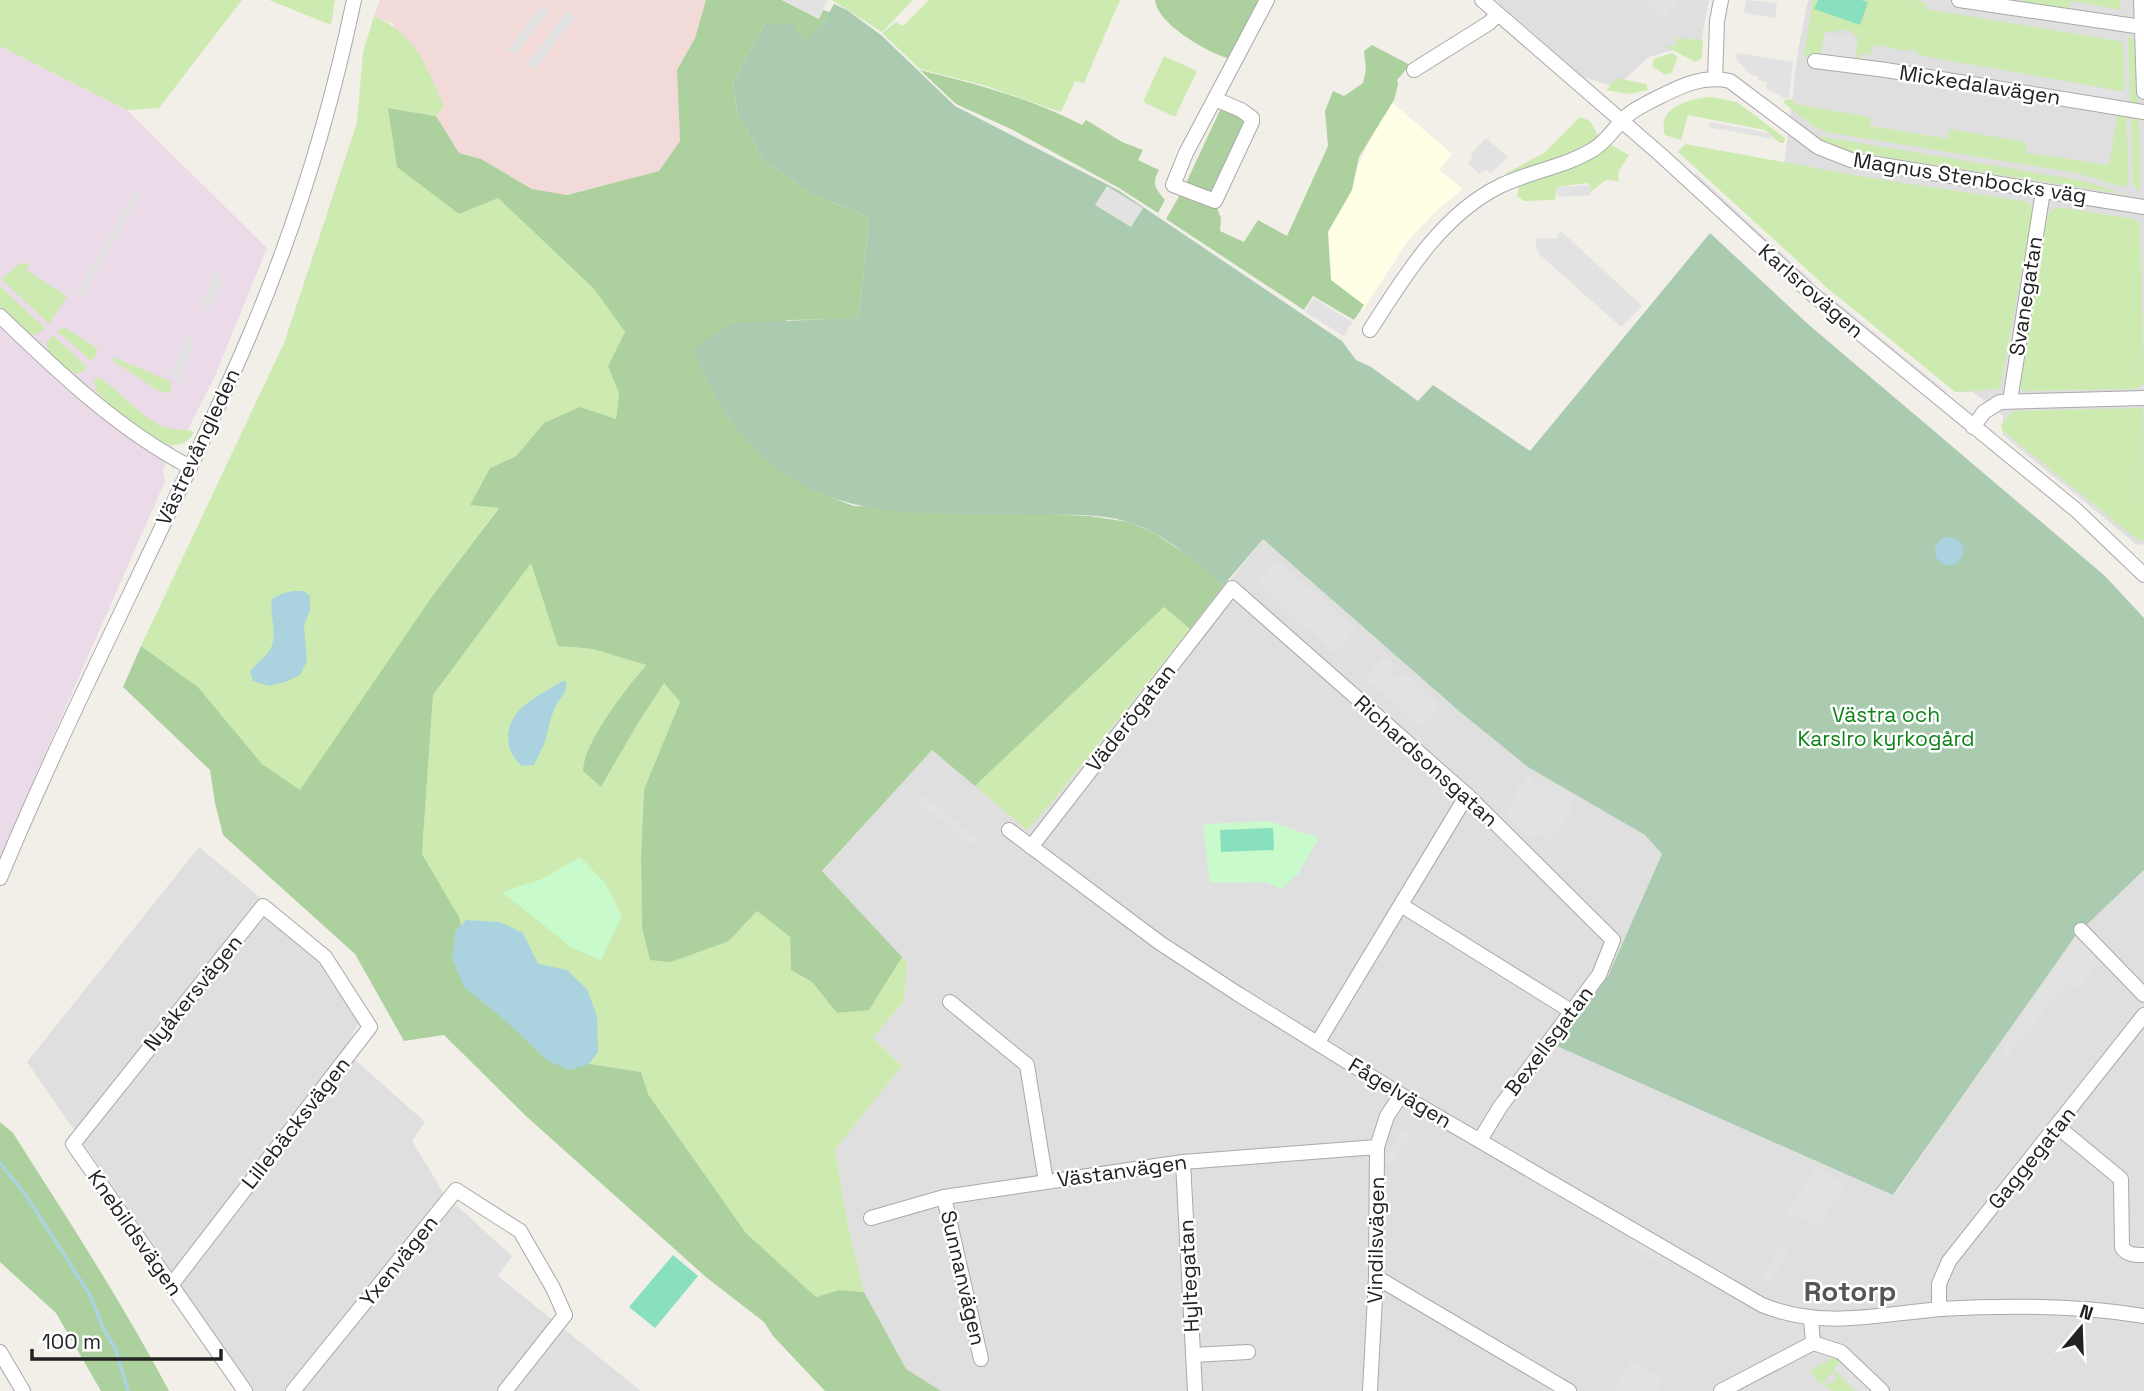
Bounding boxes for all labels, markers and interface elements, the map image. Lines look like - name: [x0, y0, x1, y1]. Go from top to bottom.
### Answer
- street label: Mickedalavägen: [1898, 58, 2063, 111]
- street label: Magnus Stenbocks väg: [1852, 146, 2089, 209]
- street label: Svanegatan: [2003, 234, 2048, 358]
- street label: Karlsrovägen: [1753, 238, 1870, 344]
- street label: Västrevångleden: [149, 364, 246, 530]
- street label: Väderögatan: [1080, 658, 1181, 777]
- street label: Richardsonsgatan: [1349, 689, 1504, 832]
- park label: Västra och Karslro kyrkogård: [1797, 701, 1975, 752]
- street label: Nyåkersvägen: [137, 929, 248, 1056]
- street label: Bexellsgatan: [1499, 980, 1599, 1101]
- street label: Lillebäcksvägen: [236, 1051, 356, 1194]
- street label: Fågelvägen: [1344, 1051, 1457, 1134]
- street label: Gaggegatan: [1982, 1101, 2081, 1215]
- street label: Västanvägen: [1055, 1148, 1189, 1193]
- street label: Knebildsvägen: [82, 1164, 189, 1301]
- street label: Vindilsvägen: [1361, 1176, 1390, 1304]
- street label: Sunnanvägen: [935, 1208, 992, 1348]
- street label: Yxenvägen: [354, 1210, 444, 1312]
- street label: Hyltegatan: [1172, 1219, 1205, 1333]
- district label: Rotorp: [1804, 1273, 1896, 1309]
- north arrow: [2046, 1293, 2116, 1363]
- text: N: [2076, 1299, 2096, 1326]
- scale bar: [32, 1318, 220, 1362]
- text: 100 m: [42, 1328, 101, 1355]

